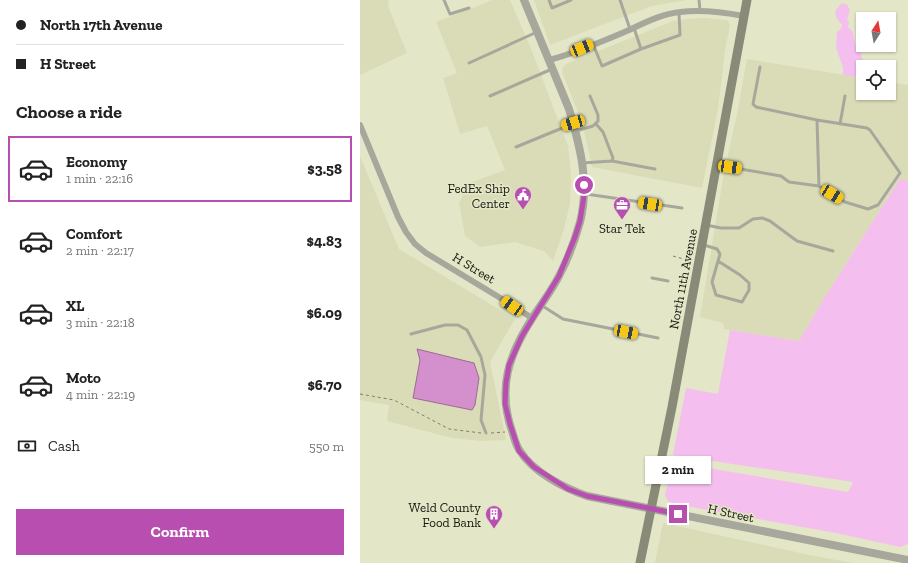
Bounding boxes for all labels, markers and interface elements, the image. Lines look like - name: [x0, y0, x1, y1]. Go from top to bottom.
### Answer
- north arrow: [856, 12, 896, 52]
- map controls: [856, 12, 896, 100]
- text: North 17th Avenue: [40, 16, 163, 34]
- car: [569, 38, 595, 58]
- text: H Street: [40, 55, 96, 73]
- button: locate: [856, 60, 896, 100]
- text: Choose a ride: [16, 101, 122, 123]
- car: [560, 114, 586, 132]
- icon: car: [18, 151, 54, 187]
- text: Economy: [66, 153, 127, 171]
- car: [717, 159, 743, 175]
- text: $3.58: [307, 160, 342, 178]
- text: 1 min · 22:16: [66, 171, 133, 186]
- route start: [575, 176, 593, 194]
- place label: FedEx Ship Center: [447, 181, 510, 211]
- car: [819, 183, 845, 205]
- public building icon: FedEx Ship Center: [513, 185, 533, 210]
- office icon: Star Tek: [612, 195, 632, 220]
- car: [637, 196, 663, 212]
- place label: Star Tek: [599, 221, 645, 236]
- icon: car: [18, 223, 54, 259]
- text: Comfort: [66, 225, 122, 243]
- street label: North 11th Avenue: [666, 227, 700, 331]
- text: $4.83: [307, 232, 342, 250]
- text: 2 min · 22:17: [66, 243, 134, 258]
- street label: H Street: [450, 249, 498, 287]
- car: [499, 294, 525, 318]
- icon: car: [18, 295, 54, 331]
- text: XL: [66, 297, 84, 315]
- text: $6.09: [307, 304, 342, 322]
- text: 3 min · 22:18: [66, 315, 135, 330]
- car: [613, 324, 639, 340]
- icon: car: [18, 367, 54, 403]
- text: Moto: [66, 369, 101, 387]
- text: $6.70: [308, 376, 342, 394]
- text: 4 min · 22:19: [66, 387, 135, 402]
- icon: cash: [16, 435, 38, 457]
- text: Cash: [48, 437, 80, 455]
- text: 550 m: [309, 439, 344, 454]
- callout: 2 min: [645, 456, 711, 484]
- text: 2 min: [662, 462, 694, 477]
- place label: Weld County Food Bank: [409, 500, 481, 530]
- street label: H Street: [706, 501, 756, 525]
- building icon: Weld County Food Bank: [484, 504, 504, 529]
- route end: [669, 505, 687, 523]
- button: Confirm: [16, 509, 344, 555]

